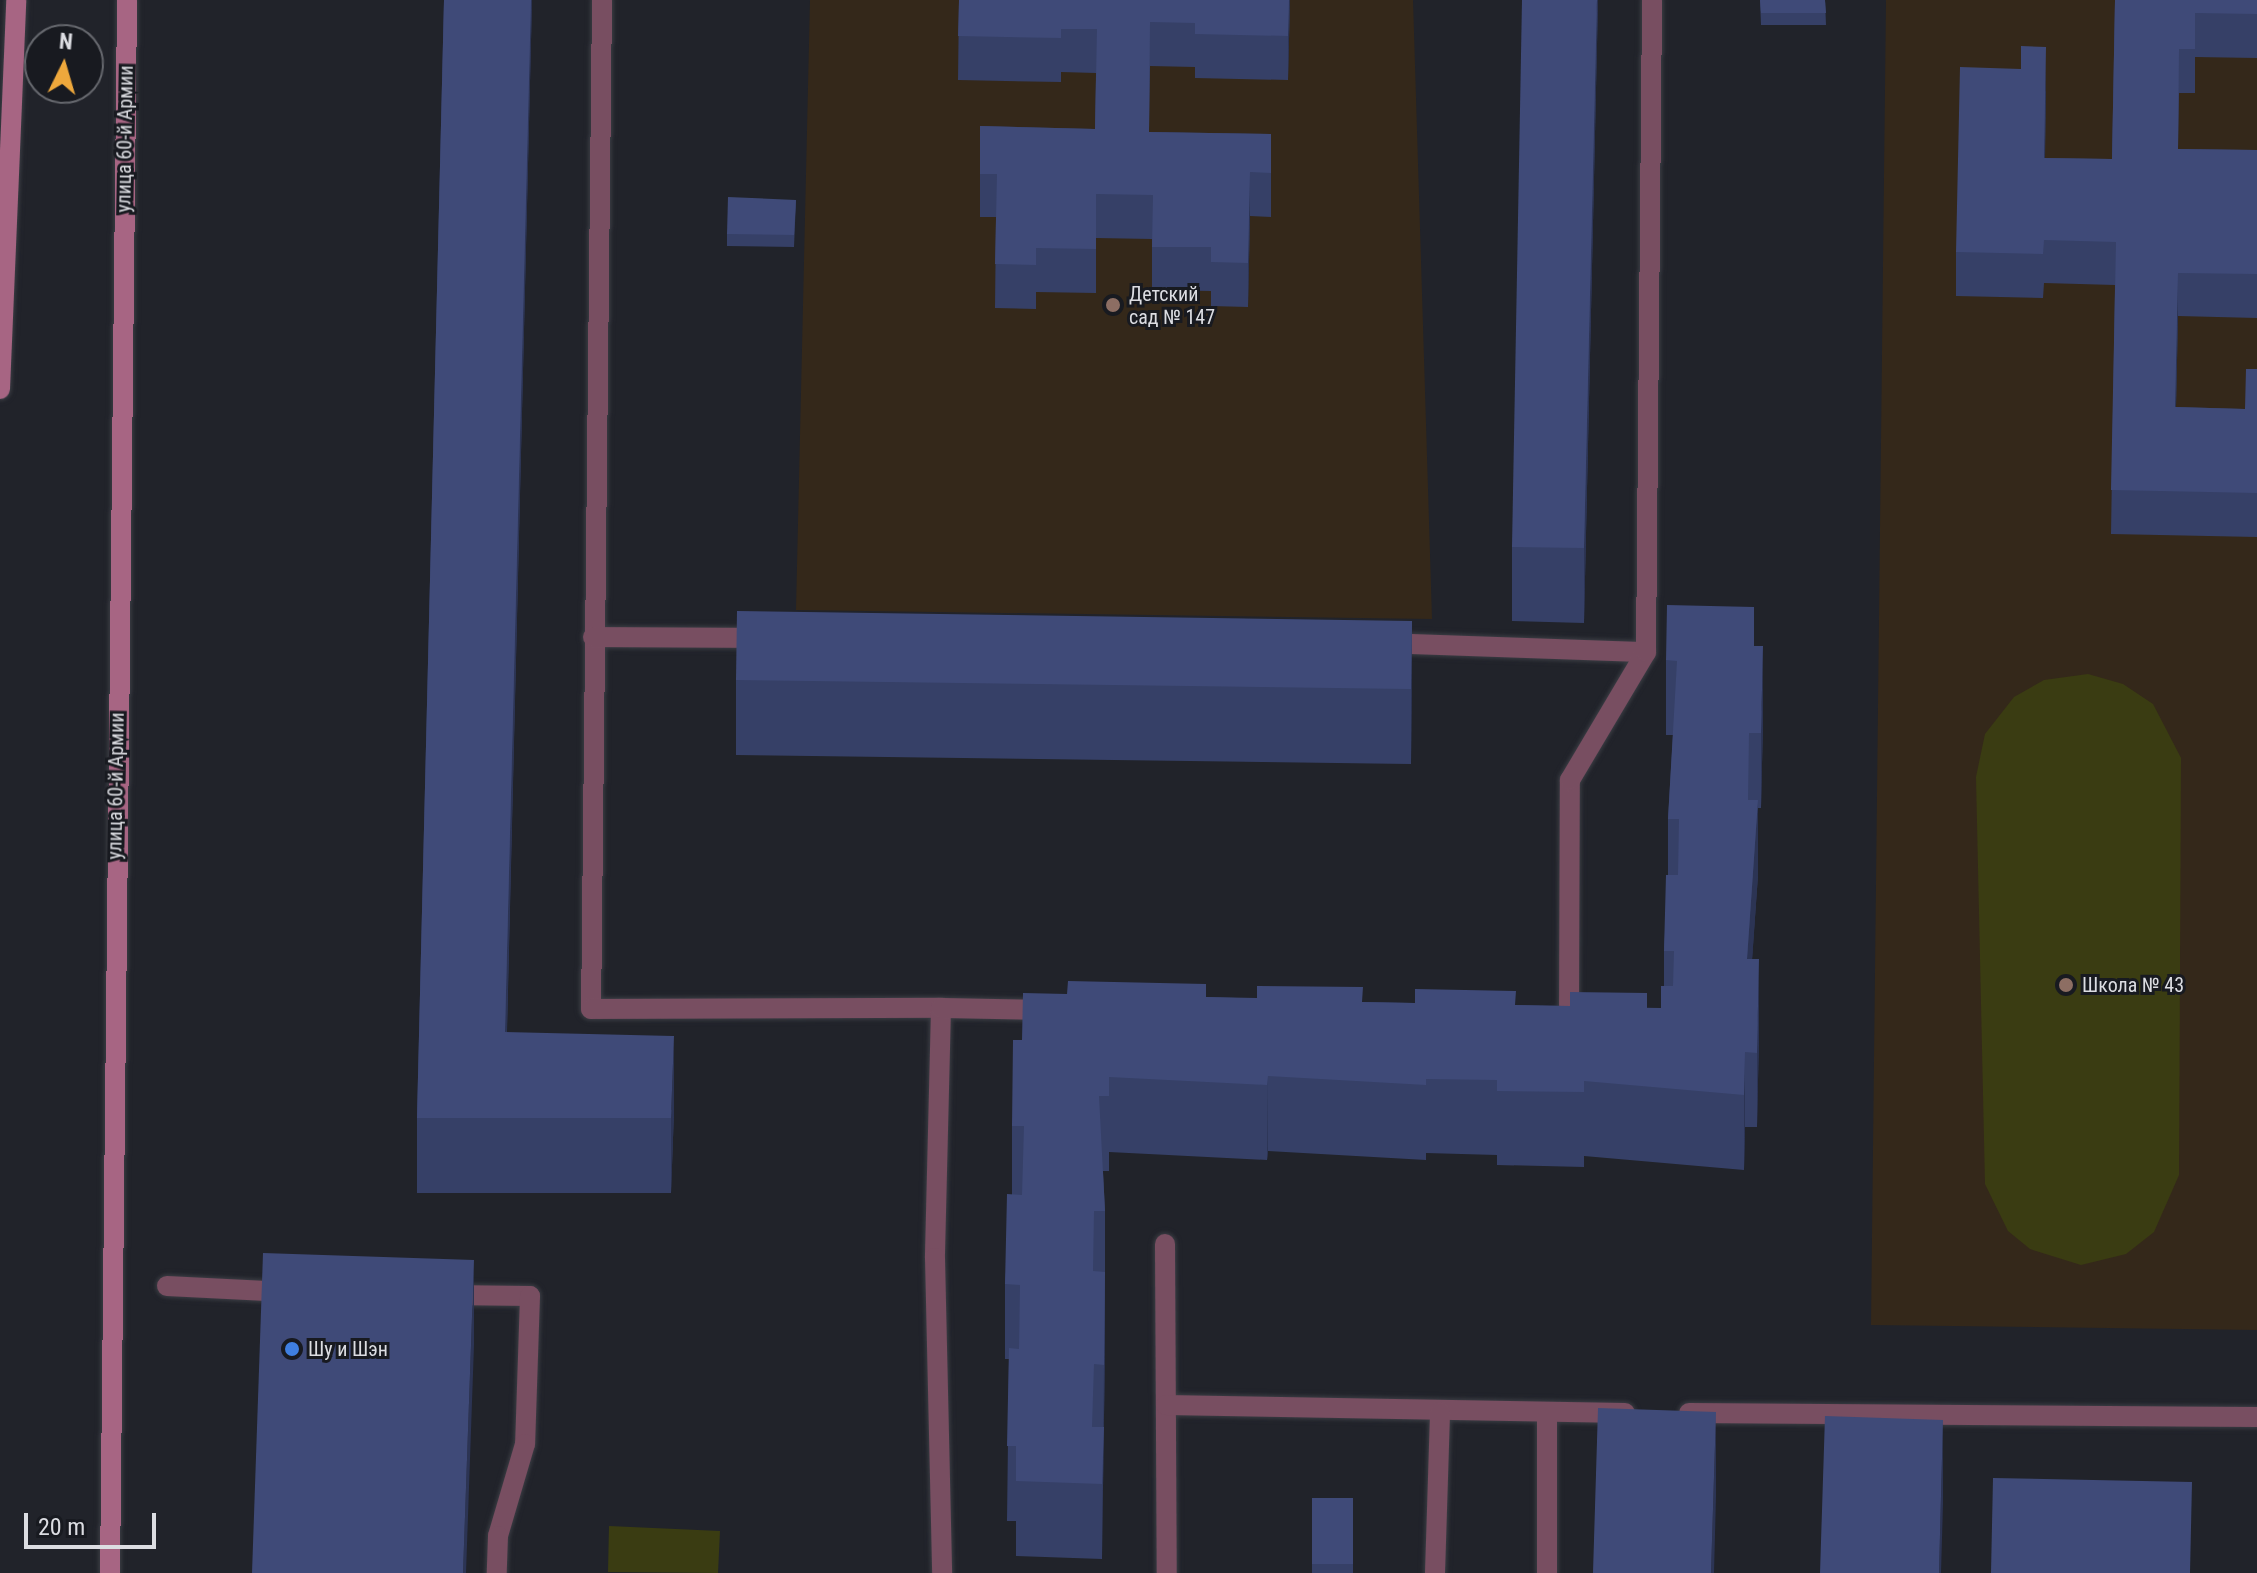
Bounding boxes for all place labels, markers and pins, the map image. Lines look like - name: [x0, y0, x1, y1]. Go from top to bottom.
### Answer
- place label: Детский сад № 147: [1129, 282, 1215, 329]
- marker: Детский сад № 147: [1104, 296, 1122, 314]
- place label: Школа № 43: [2082, 973, 2184, 997]
- marker: Школа № 43: [2057, 976, 2075, 994]
- place label: Шу и Шэн: [308, 1337, 388, 1361]
- marker: Шу и Шэн: [283, 1340, 301, 1358]

